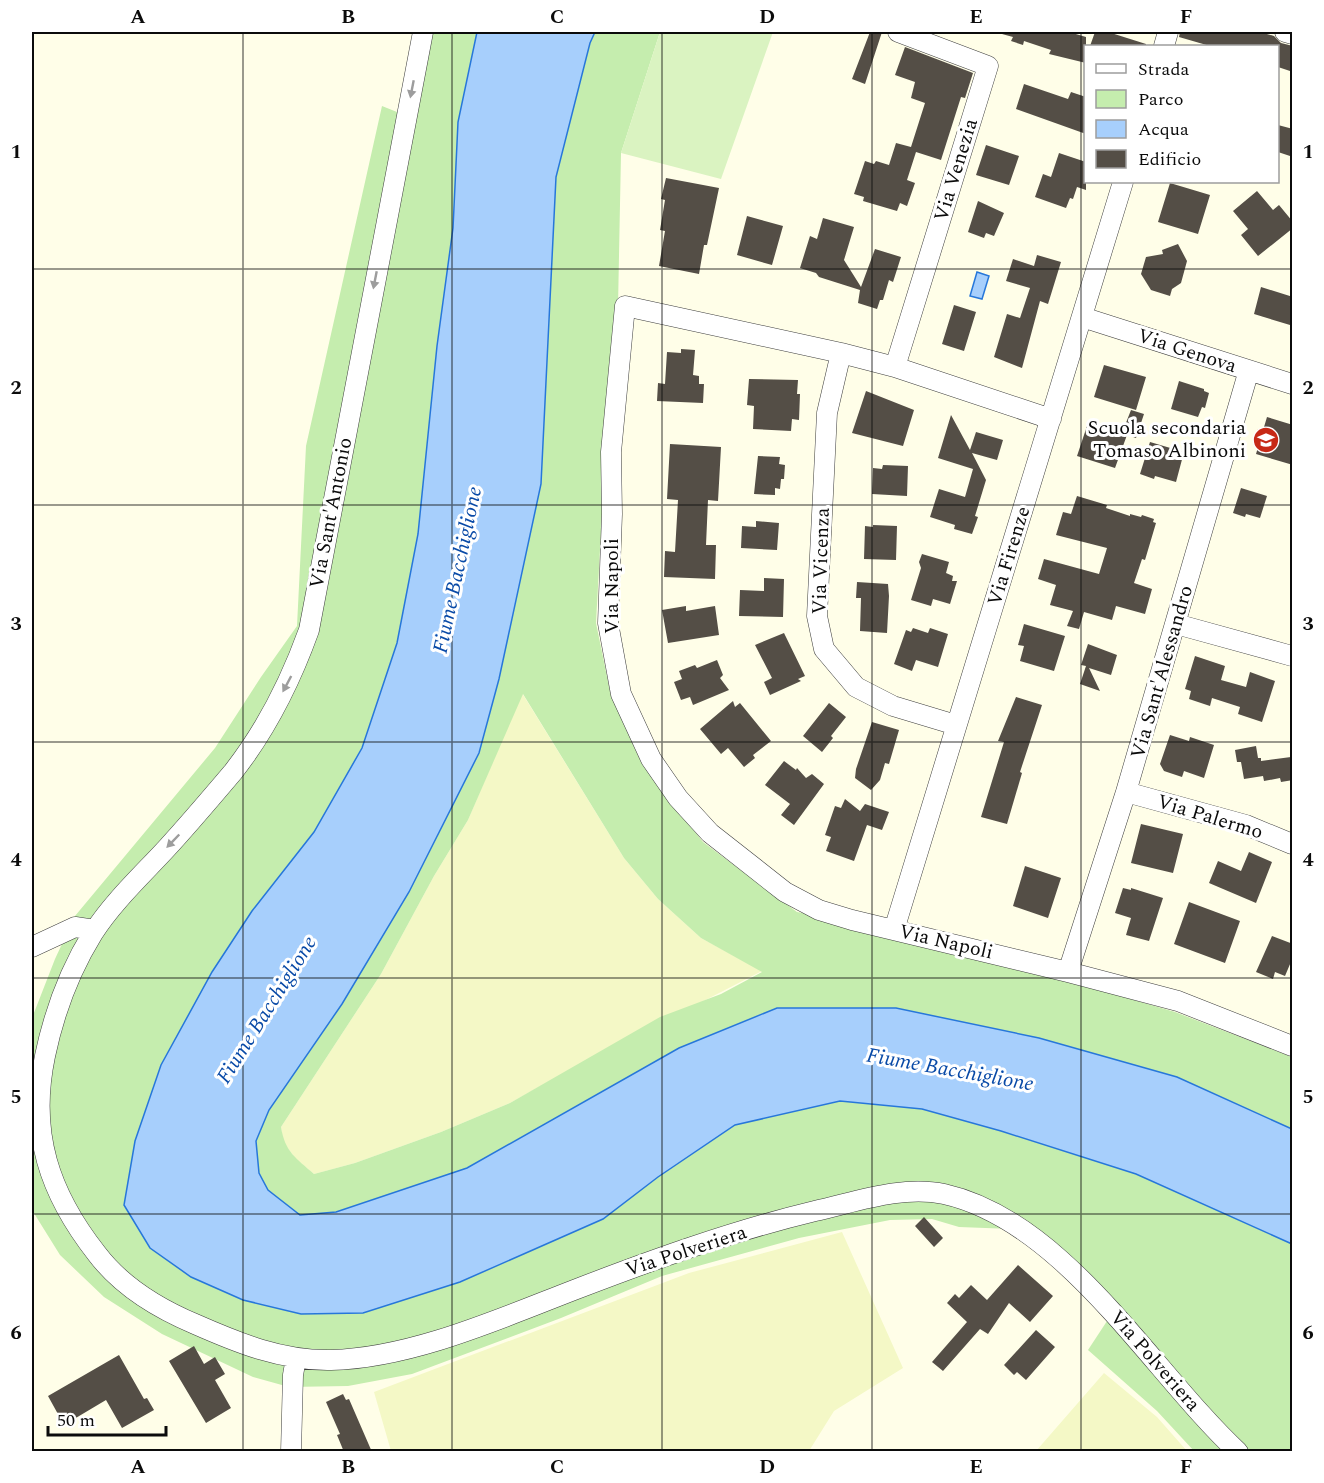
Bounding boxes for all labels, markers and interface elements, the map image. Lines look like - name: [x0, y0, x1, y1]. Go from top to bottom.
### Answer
- text: A: [130, 2, 146, 32]
- text: B: [341, 2, 355, 32]
- text: C: [550, 2, 564, 32]
- text: D: [759, 2, 775, 32]
- text: E: [969, 2, 983, 32]
- text: F: [1180, 2, 1192, 32]
- legend: [1084, 45, 1279, 183]
- text: Strada: [1138, 56, 1189, 83]
- one-way arrow: [407, 80, 416, 99]
- text: Parco: [1138, 86, 1183, 113]
- street label: Via Venezia: [926, 115, 986, 225]
- text: Acqua: [1138, 116, 1189, 143]
- text: 1: [10, 137, 22, 167]
- text: 1: [1302, 137, 1314, 167]
- text: Edificio: [1138, 146, 1201, 173]
- one-way arrow: [370, 271, 379, 290]
- street label: Via Genova: [1134, 321, 1241, 381]
- text: 2: [10, 373, 22, 403]
- text: 2: [1302, 373, 1314, 403]
- place label: Scuola secondaria Tomaso Albinoni: [1087, 413, 1246, 466]
- school or university icon: Scuola secondaria Tomaso Albinoni: [1251, 425, 1281, 455]
- street label: Via Sant'Antonio: [302, 435, 360, 591]
- water label: Fiume Bacchiglione: [425, 484, 491, 656]
- street label: Via Firenze: [980, 503, 1038, 609]
- street label: Via Vicenza: [804, 507, 838, 615]
- street label: Via Napoli: [597, 538, 627, 634]
- street label: Via Sant'Alessandro: [1123, 582, 1201, 762]
- text: 3: [10, 609, 22, 639]
- text: 3: [1302, 609, 1314, 639]
- one-way arrow: [282, 676, 292, 693]
- street label: Via Palermo: [1153, 787, 1267, 847]
- one-way arrow: [167, 834, 181, 848]
- text: 4: [10, 845, 22, 875]
- text: 4: [1302, 845, 1314, 875]
- street label: Via Napoli: [896, 917, 996, 967]
- water label: Fiume Bacchiglione: [208, 930, 326, 1090]
- water label: Fiume Bacchiglione: [864, 1040, 1036, 1100]
- text: 5: [10, 1082, 22, 1112]
- text: 5: [1302, 1082, 1314, 1112]
- street label: Via Polveriera: [621, 1217, 751, 1285]
- street label: Via Polveriera: [1102, 1304, 1208, 1419]
- text: 6: [10, 1318, 22, 1348]
- text: 6: [1302, 1318, 1314, 1348]
- scale bar: [48, 1399, 166, 1437]
- text: 50 m: [57, 1407, 95, 1434]
- text: A: [130, 1452, 146, 1482]
- text: B: [341, 1452, 355, 1482]
- text: C: [550, 1452, 564, 1482]
- text: D: [759, 1452, 775, 1482]
- text: E: [969, 1452, 983, 1482]
- text: F: [1180, 1452, 1192, 1482]

